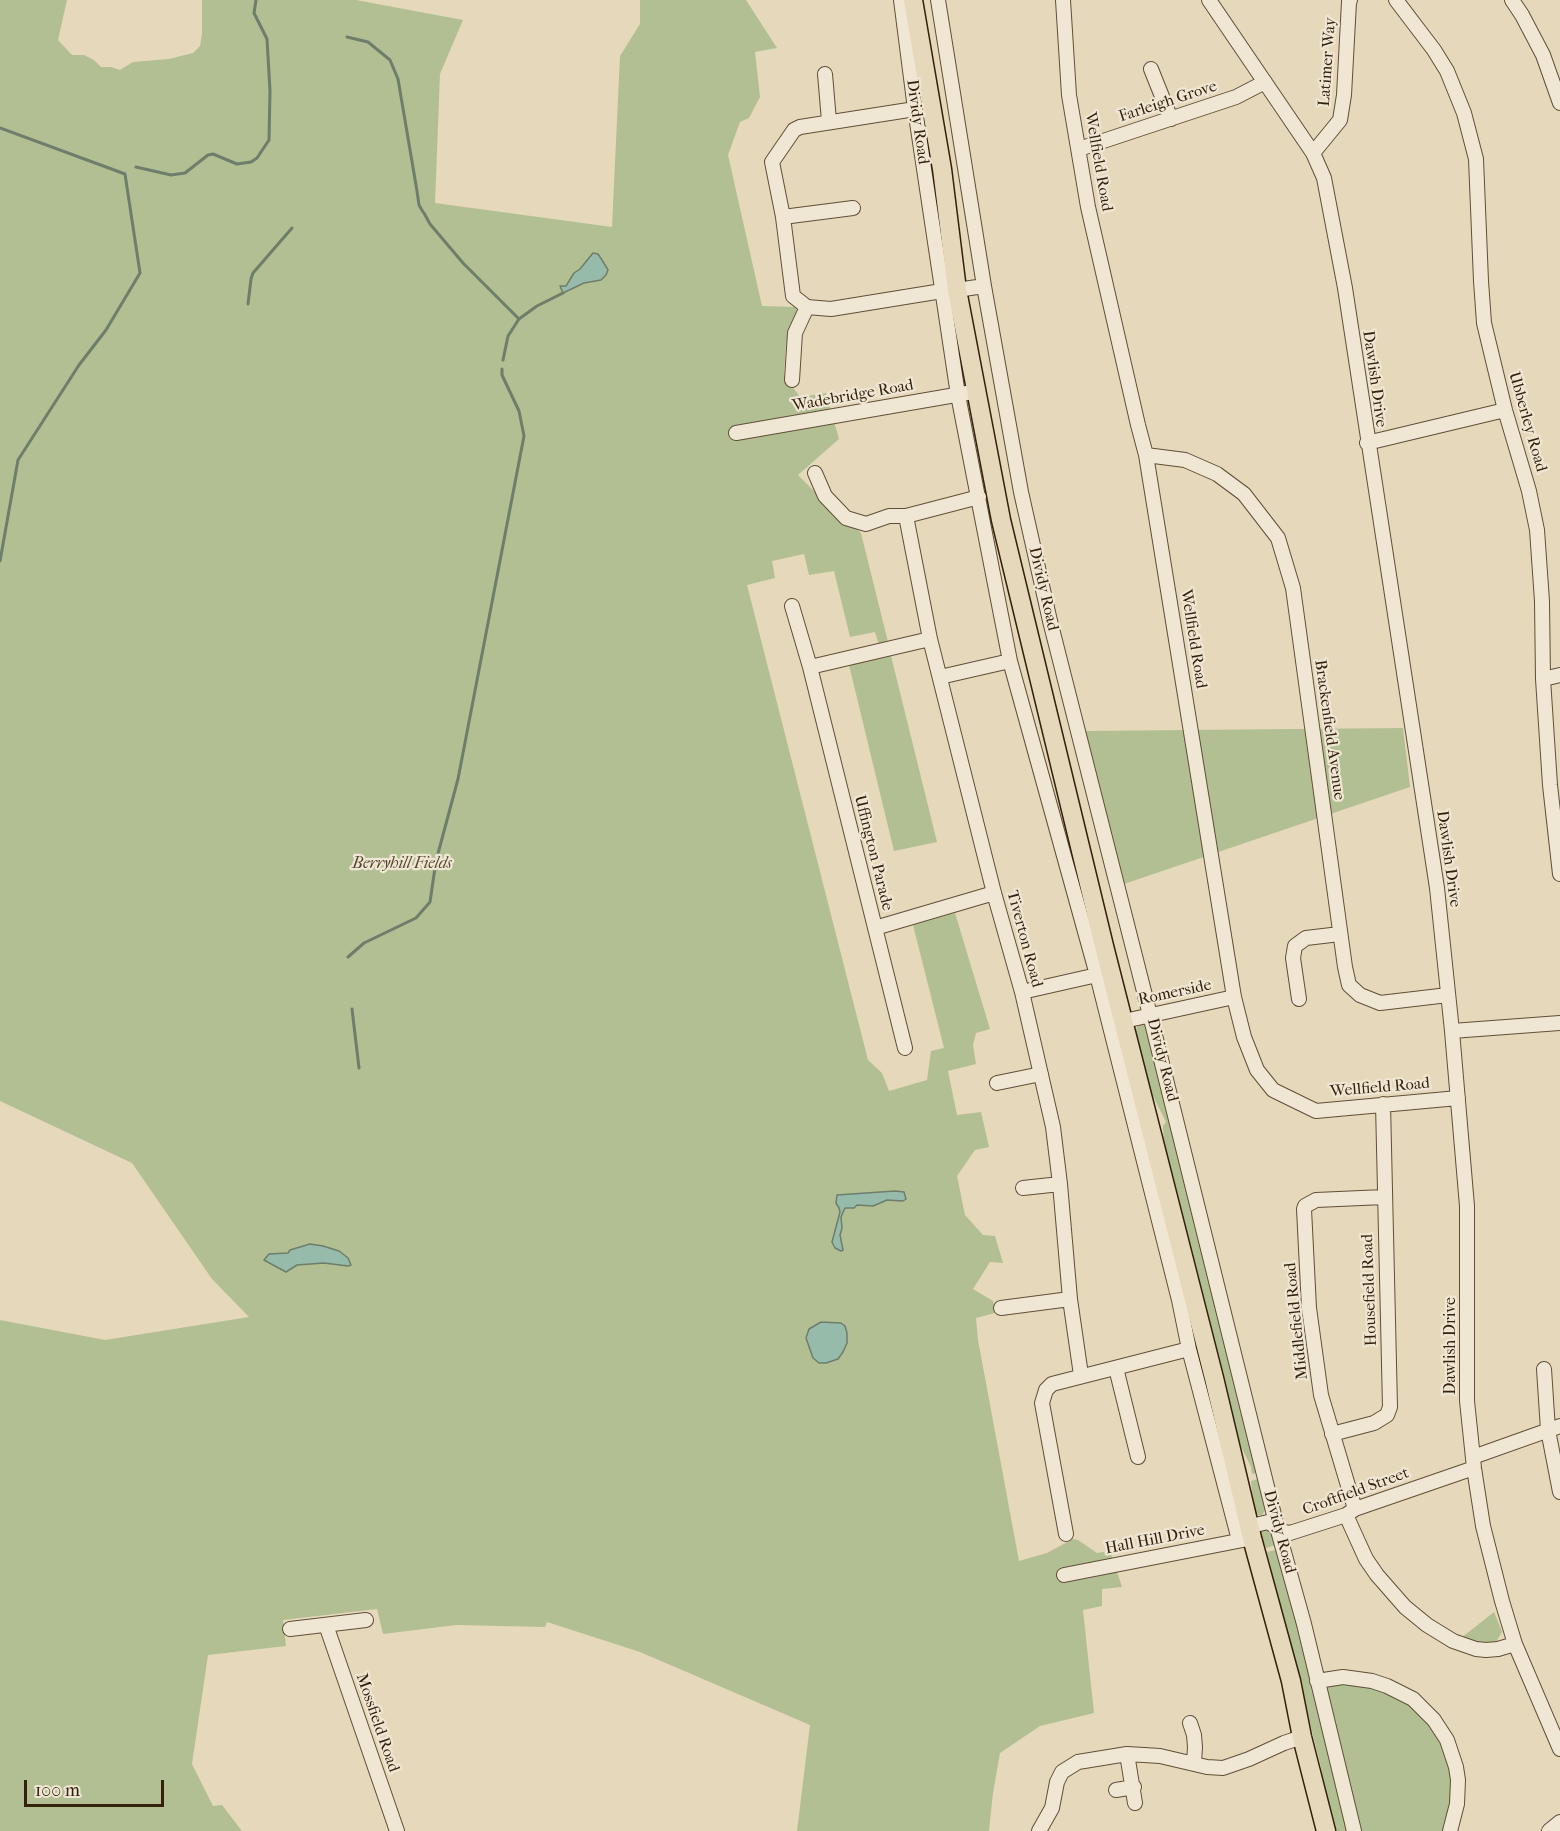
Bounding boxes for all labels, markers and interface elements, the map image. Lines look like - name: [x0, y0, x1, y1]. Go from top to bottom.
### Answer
- street label: Latimer Way: [1315, 17, 1341, 107]
- street label: Farleigh Grove: [1117, 77, 1219, 127]
- street label: Dividy Road: [902, 78, 932, 166]
- street label: Wellfield Road: [1080, 111, 1116, 213]
- street label: Dawlish Drive: [1358, 329, 1390, 429]
- street label: Ubberley Road: [1504, 370, 1550, 474]
- street label: Wadebridge Road: [791, 376, 915, 416]
- street label: Dividy Road: [1024, 545, 1062, 633]
- street label: Wellfield Road: [1176, 588, 1210, 690]
- street label: Brackenfield Avenue: [1310, 659, 1348, 801]
- street label: Uffington Parade: [849, 793, 897, 913]
- street label: Dawlish Drive: [1432, 809, 1464, 909]
- park label: Berryhill Fields: [352, 854, 452, 874]
- street label: Tiverton Road: [1002, 888, 1046, 990]
- street label: Romerside: [1137, 976, 1213, 1010]
- street label: Dividy Road: [1142, 1016, 1182, 1104]
- street label: Wellfield Road: [1329, 1074, 1431, 1102]
- street label: Housefield Road: [1358, 1234, 1382, 1346]
- street label: Middlefield Road: [1281, 1261, 1313, 1381]
- street label: Dawlish Drive: [1441, 1297, 1461, 1395]
- street label: Croftfield Street: [1300, 1464, 1412, 1520]
- street label: Dividy Road: [1259, 1488, 1299, 1576]
- street label: Hall Hill Drive: [1104, 1521, 1206, 1559]
- street label: Mossfield Road: [351, 1671, 403, 1775]
- scale bar: [27, 1768, 166, 1806]
- text: 100 m: [35, 1780, 80, 1801]

